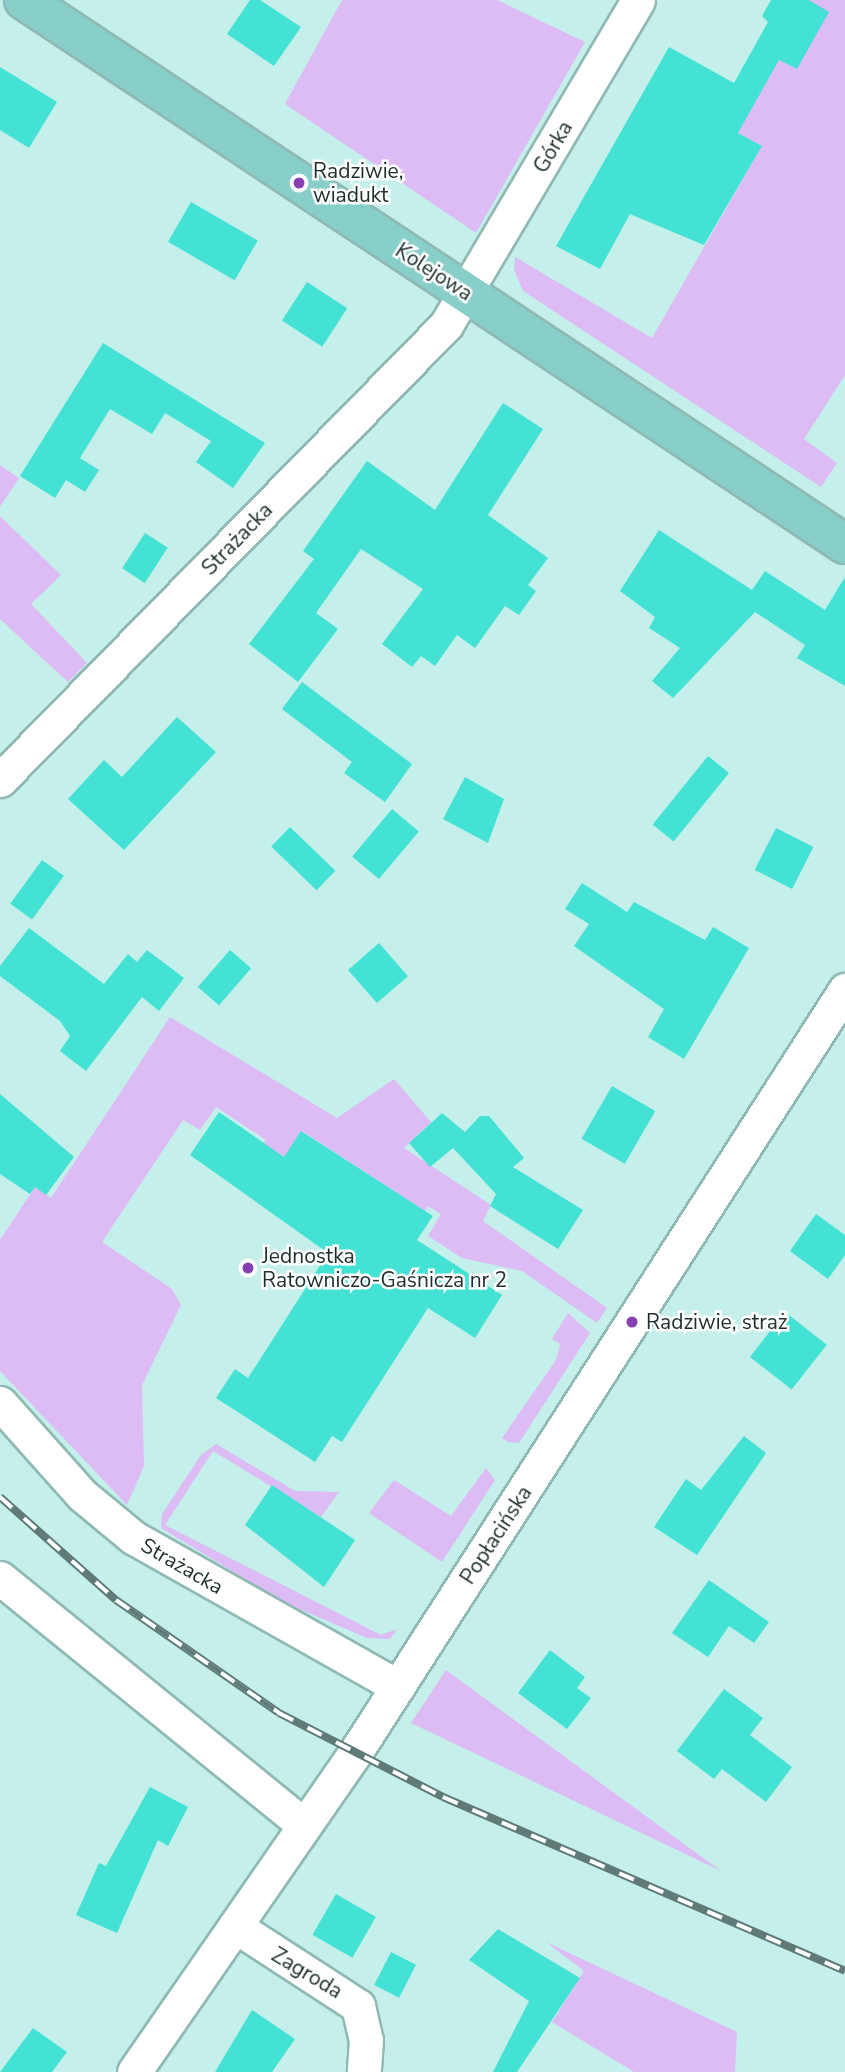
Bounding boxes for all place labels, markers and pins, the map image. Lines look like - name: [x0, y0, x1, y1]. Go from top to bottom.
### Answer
- place label: Radziwie, wiadukt: [313, 158, 403, 208]
- marker: Radziwie, wiadukt: [291, 175, 307, 191]
- place label: Jednostka Ratowniczo-Gaśnicza nr 2: [262, 1243, 507, 1293]
- marker: Jednostka Ratowniczo-Gaśnicza nr 2: [240, 1260, 256, 1276]
- place label: Radziwie, straż: [646, 1309, 787, 1335]
- marker: Radziwie, straż: [624, 1314, 640, 1330]

